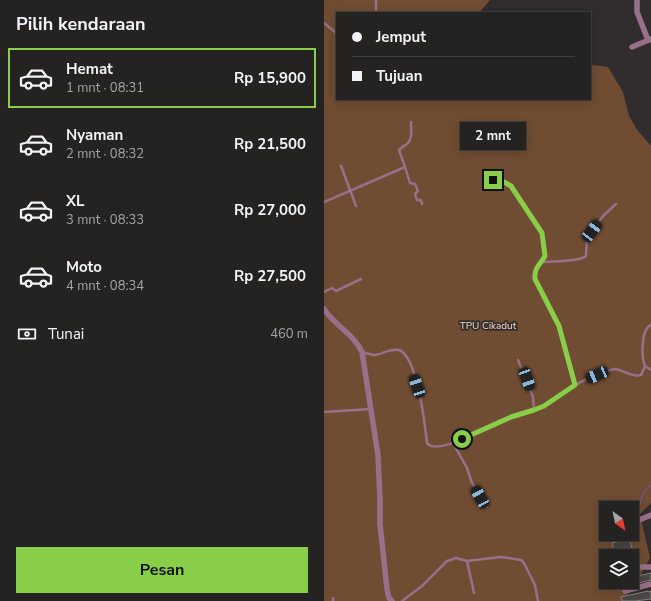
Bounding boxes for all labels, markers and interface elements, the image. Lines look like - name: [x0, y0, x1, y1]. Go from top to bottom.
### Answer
- text: Pilih kendaraan: [16, 12, 146, 36]
- text: Jemput: [376, 27, 426, 47]
- text: Hemat: [66, 59, 113, 79]
- icon: car: [18, 60, 54, 96]
- text: Tujuan: [376, 66, 422, 86]
- text: Rp 15,900: [234, 68, 306, 88]
- text: 1 mnt · 08:31: [66, 79, 144, 97]
- callout: 2 mnt: [460, 122, 526, 150]
- text: Nyaman: [66, 125, 123, 145]
- icon: car: [18, 126, 54, 162]
- text: 2 mnt: [475, 127, 511, 145]
- text: Rp 21,500: [234, 134, 306, 154]
- text: 2 mnt · 08:32: [66, 145, 144, 163]
- route end: [484, 171, 502, 189]
- text: XL: [66, 191, 85, 211]
- icon: car: [18, 192, 54, 228]
- text: Rp 27,000: [234, 200, 306, 220]
- text: 3 mnt · 08:33: [66, 211, 144, 229]
- car: [580, 218, 604, 244]
- text: Moto: [66, 257, 102, 277]
- icon: car: [18, 258, 54, 294]
- text: Rp 27,500: [234, 266, 306, 286]
- text: 4 mnt · 08:34: [66, 277, 144, 295]
- park label: TPU Cikadut: [460, 319, 517, 333]
- icon: cash: [16, 323, 38, 345]
- text: Tunai: [48, 324, 84, 344]
- text: 460 m: [270, 325, 308, 343]
- car: [584, 365, 610, 385]
- car: [517, 366, 537, 392]
- car: [407, 373, 427, 399]
- route start: [453, 430, 471, 448]
- car: [469, 484, 491, 510]
- north arrow: [599, 501, 639, 541]
- map controls: [599, 501, 639, 589]
- button: Pesan: [16, 547, 308, 593]
- button: layers: [599, 549, 639, 589]

